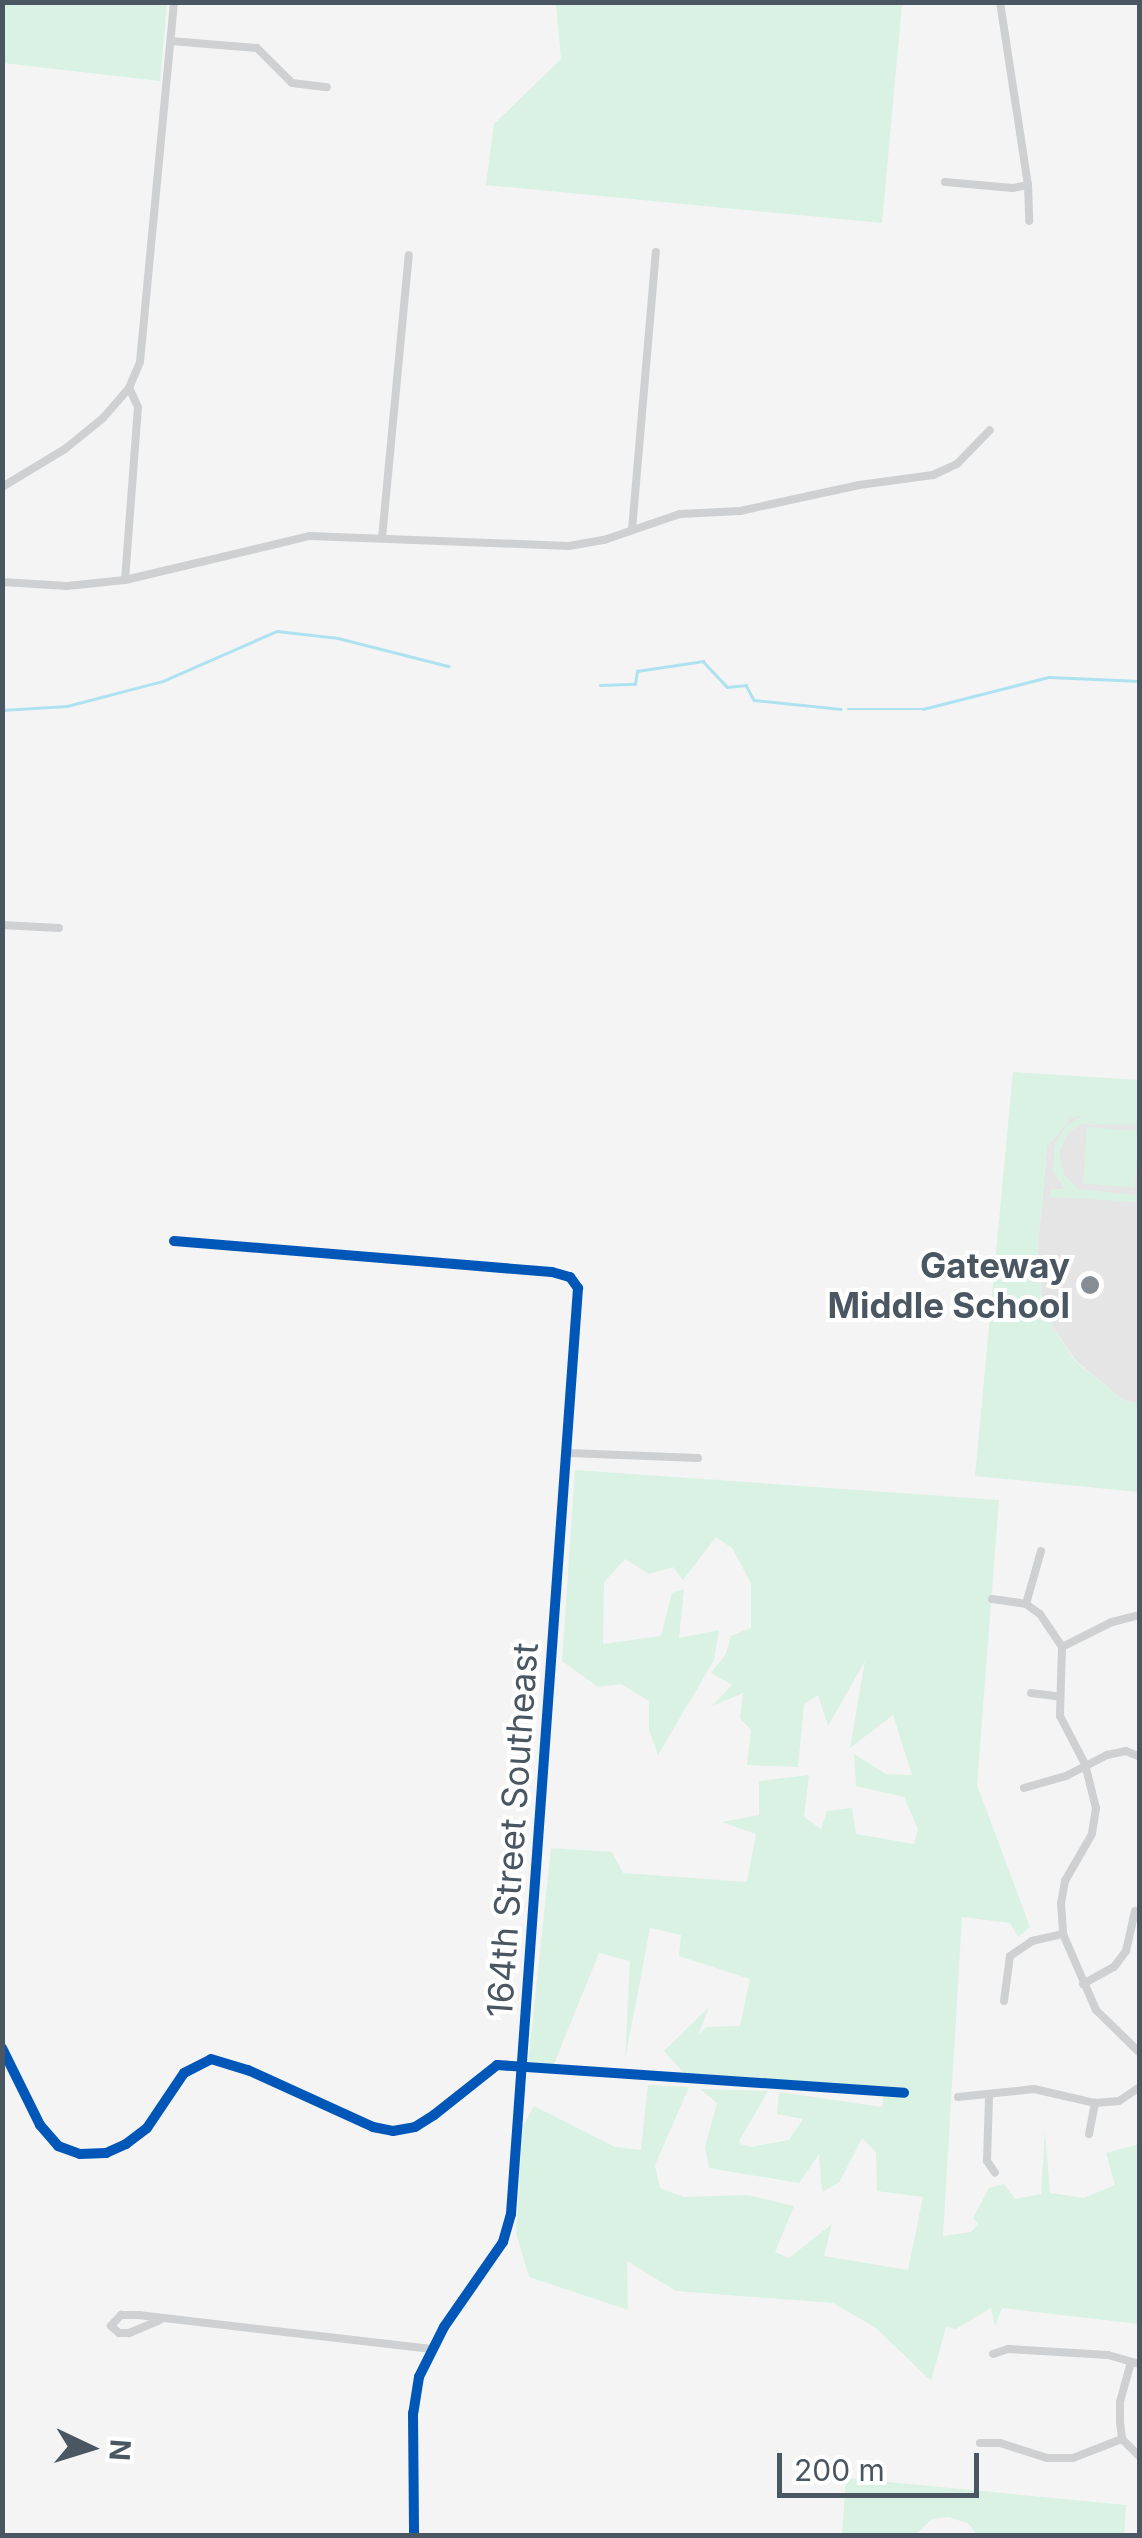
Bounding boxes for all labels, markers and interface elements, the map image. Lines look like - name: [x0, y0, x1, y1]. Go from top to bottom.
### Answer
- place label: Gateway Middle School: [827, 1244, 1070, 1326]
- marker: Gateway Middle School: [1079, 1274, 1101, 1296]
- street label: 164th Street Southeast: [478, 1641, 546, 2019]
- north arrow: [40, 2398, 140, 2498]
- scale bar: [782, 2433, 984, 2495]
- text: N: [102, 2438, 138, 2462]
- text: 200 m: [794, 2452, 885, 2488]

